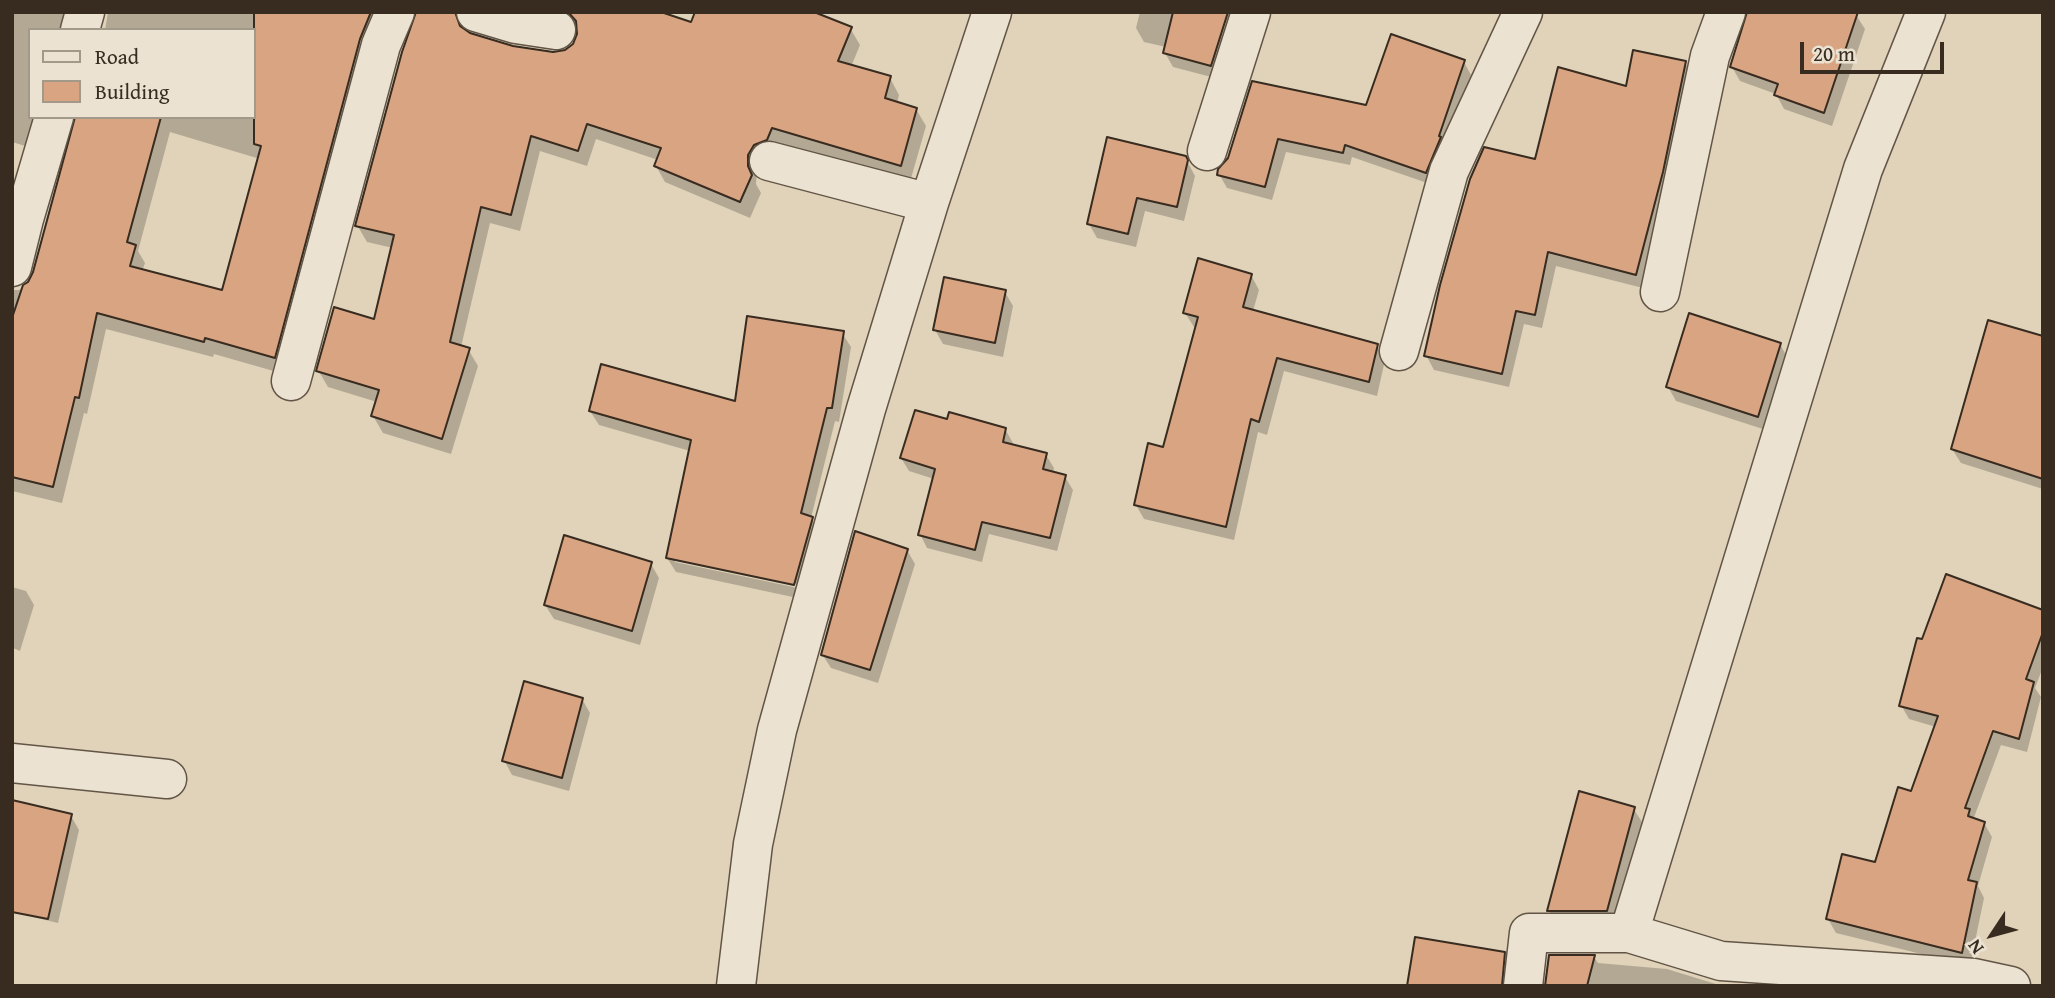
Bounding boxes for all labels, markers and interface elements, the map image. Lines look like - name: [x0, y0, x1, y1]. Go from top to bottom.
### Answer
- legend: [28, 28, 256, 119]
- scale bar: [1803, 28, 1946, 72]
- text: 20 m: [1813, 38, 1855, 69]
- text: Road: [95, 41, 139, 72]
- text: Building: [95, 76, 169, 107]
- north arrow: [1957, 900, 2027, 970]
- text: N: [1960, 934, 1990, 961]

